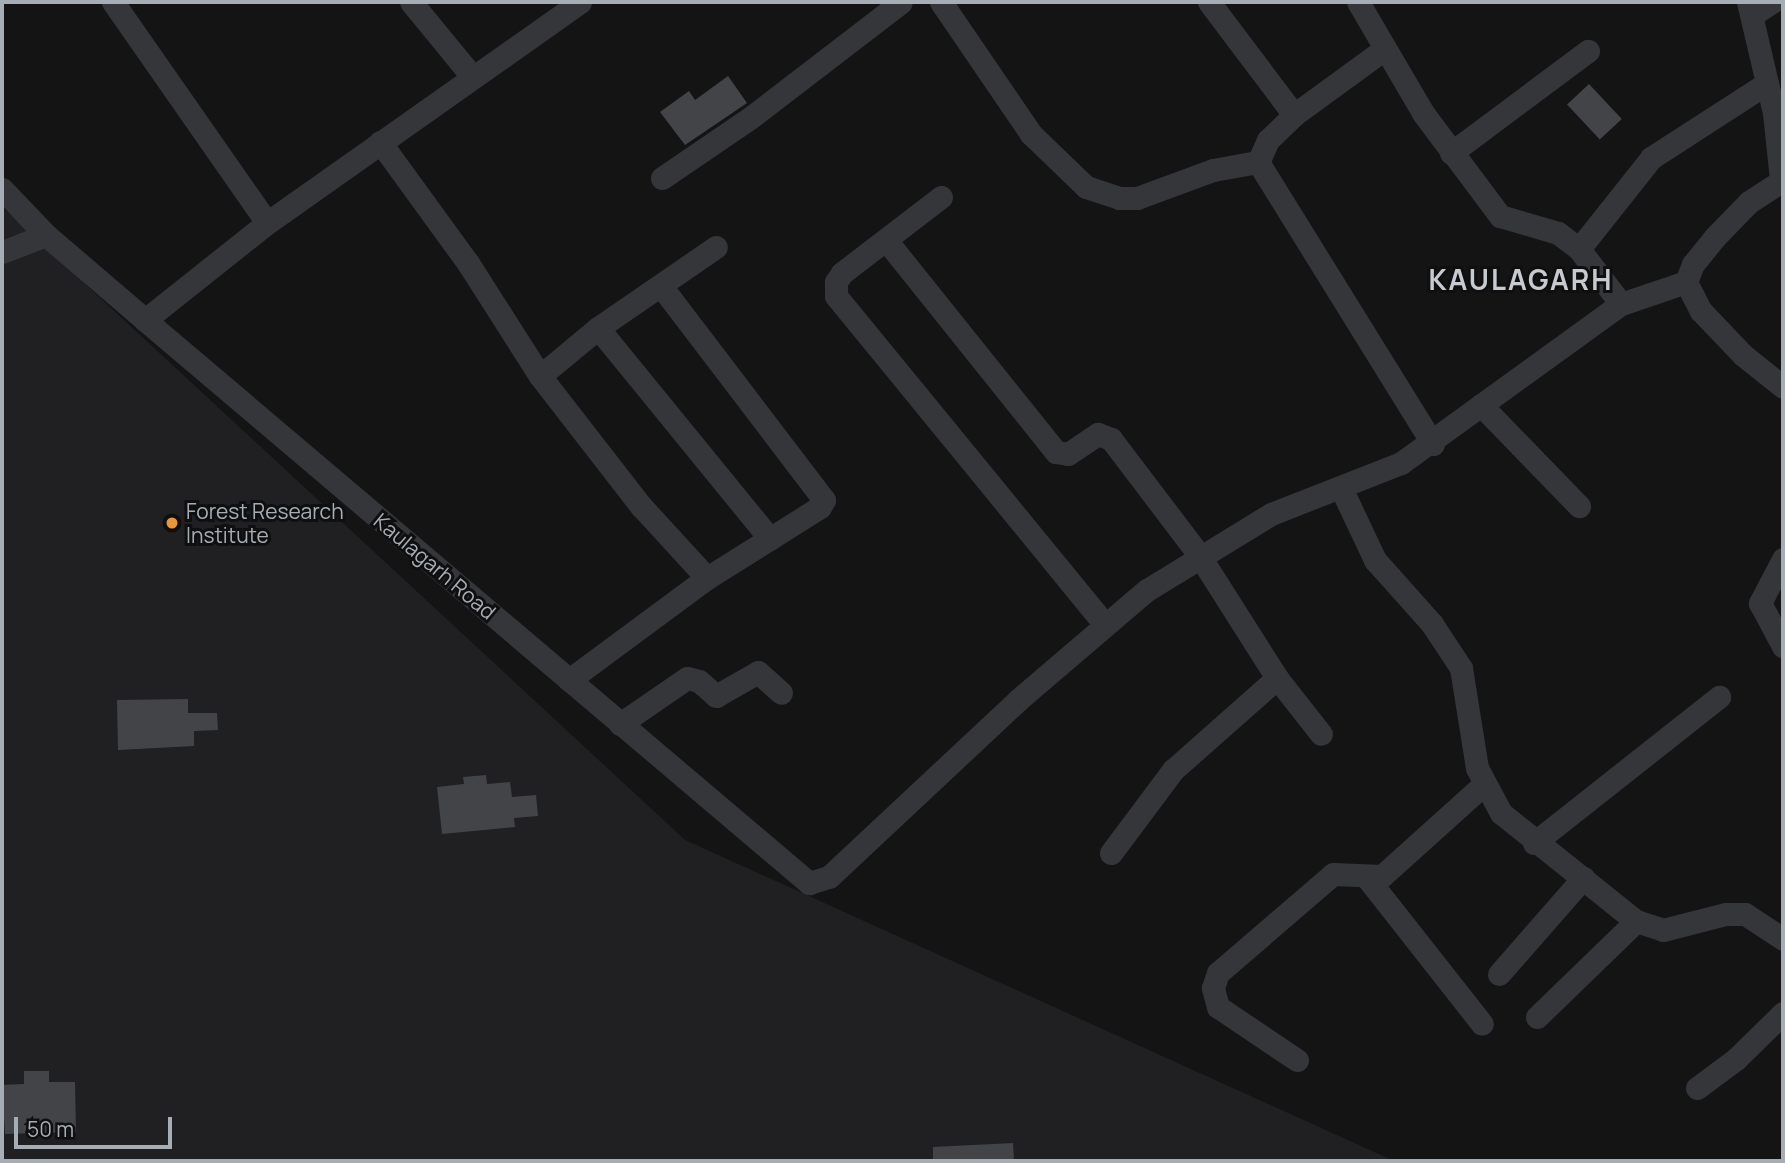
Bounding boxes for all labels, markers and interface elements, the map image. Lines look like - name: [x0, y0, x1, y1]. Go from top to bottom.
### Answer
- district label: KAULAGARH: [1430, 262, 1612, 296]
- place label: Forest Research Institute: [186, 498, 344, 548]
- street label: Kaulagarh Road: [369, 508, 501, 624]
- marker: Forest Research Institute: [164, 515, 180, 531]
- scale bar: [18, 1104, 175, 1148]
- text: 50 m: [27, 1115, 74, 1143]

